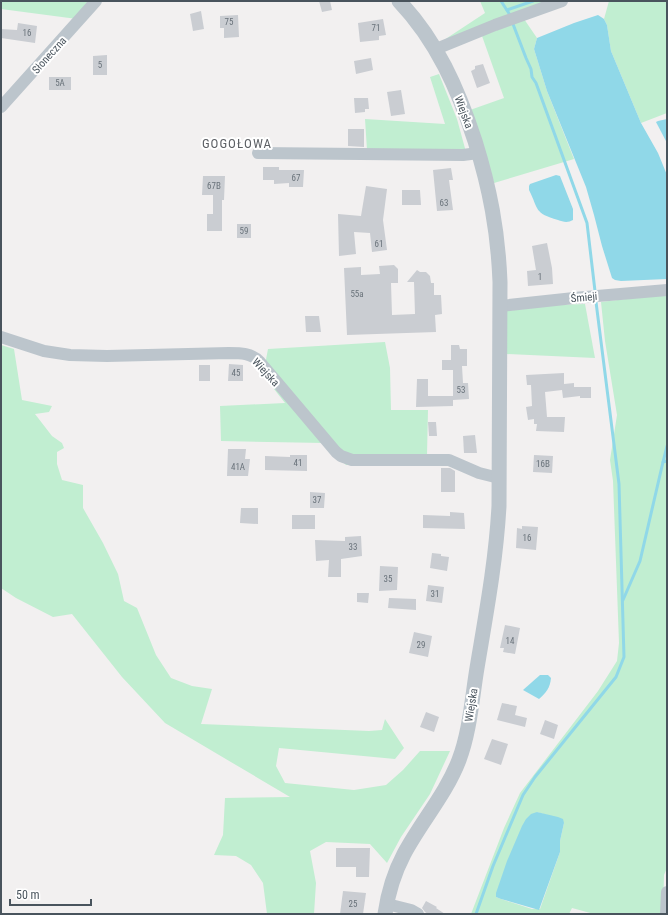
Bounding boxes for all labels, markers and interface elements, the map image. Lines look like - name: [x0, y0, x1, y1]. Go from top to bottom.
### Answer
- house number: 75: [225, 17, 234, 27]
- house number: 71: [372, 23, 380, 33]
- house number: 16: [23, 28, 31, 38]
- street label: Słoneczna: [29, 34, 69, 76]
- house number: 5: [98, 60, 103, 70]
- house number: 5A: [55, 78, 65, 88]
- street label: Wiejska: [452, 94, 475, 130]
- district label: GOGOŁOWA: [202, 136, 272, 151]
- house number: 67: [292, 173, 301, 183]
- house number: 67B: [207, 181, 221, 191]
- house number: 63: [440, 198, 448, 208]
- house number: 59: [240, 226, 248, 236]
- house number: 61: [375, 239, 383, 249]
- house number: 1: [538, 272, 542, 282]
- house number: 55a: [350, 289, 364, 299]
- street label: Śmieji: [570, 290, 598, 305]
- street label: Wiejska: [249, 356, 282, 389]
- house number: 45: [232, 368, 241, 378]
- house number: 53: [457, 385, 465, 395]
- house number: 41: [294, 458, 302, 468]
- house number: 16B: [536, 459, 550, 469]
- house number: 41A: [231, 462, 245, 472]
- house number: 37: [313, 495, 322, 505]
- house number: 16: [523, 533, 531, 543]
- house number: 33: [349, 542, 357, 552]
- house number: 35: [384, 574, 393, 584]
- house number: 31: [431, 589, 439, 599]
- house number: 14: [506, 636, 515, 646]
- house number: 29: [417, 640, 425, 650]
- street label: Wiejska: [462, 687, 481, 723]
- scale bar: [10, 881, 91, 907]
- text: 50 m: [16, 888, 40, 902]
- house number: 25: [349, 899, 358, 909]

